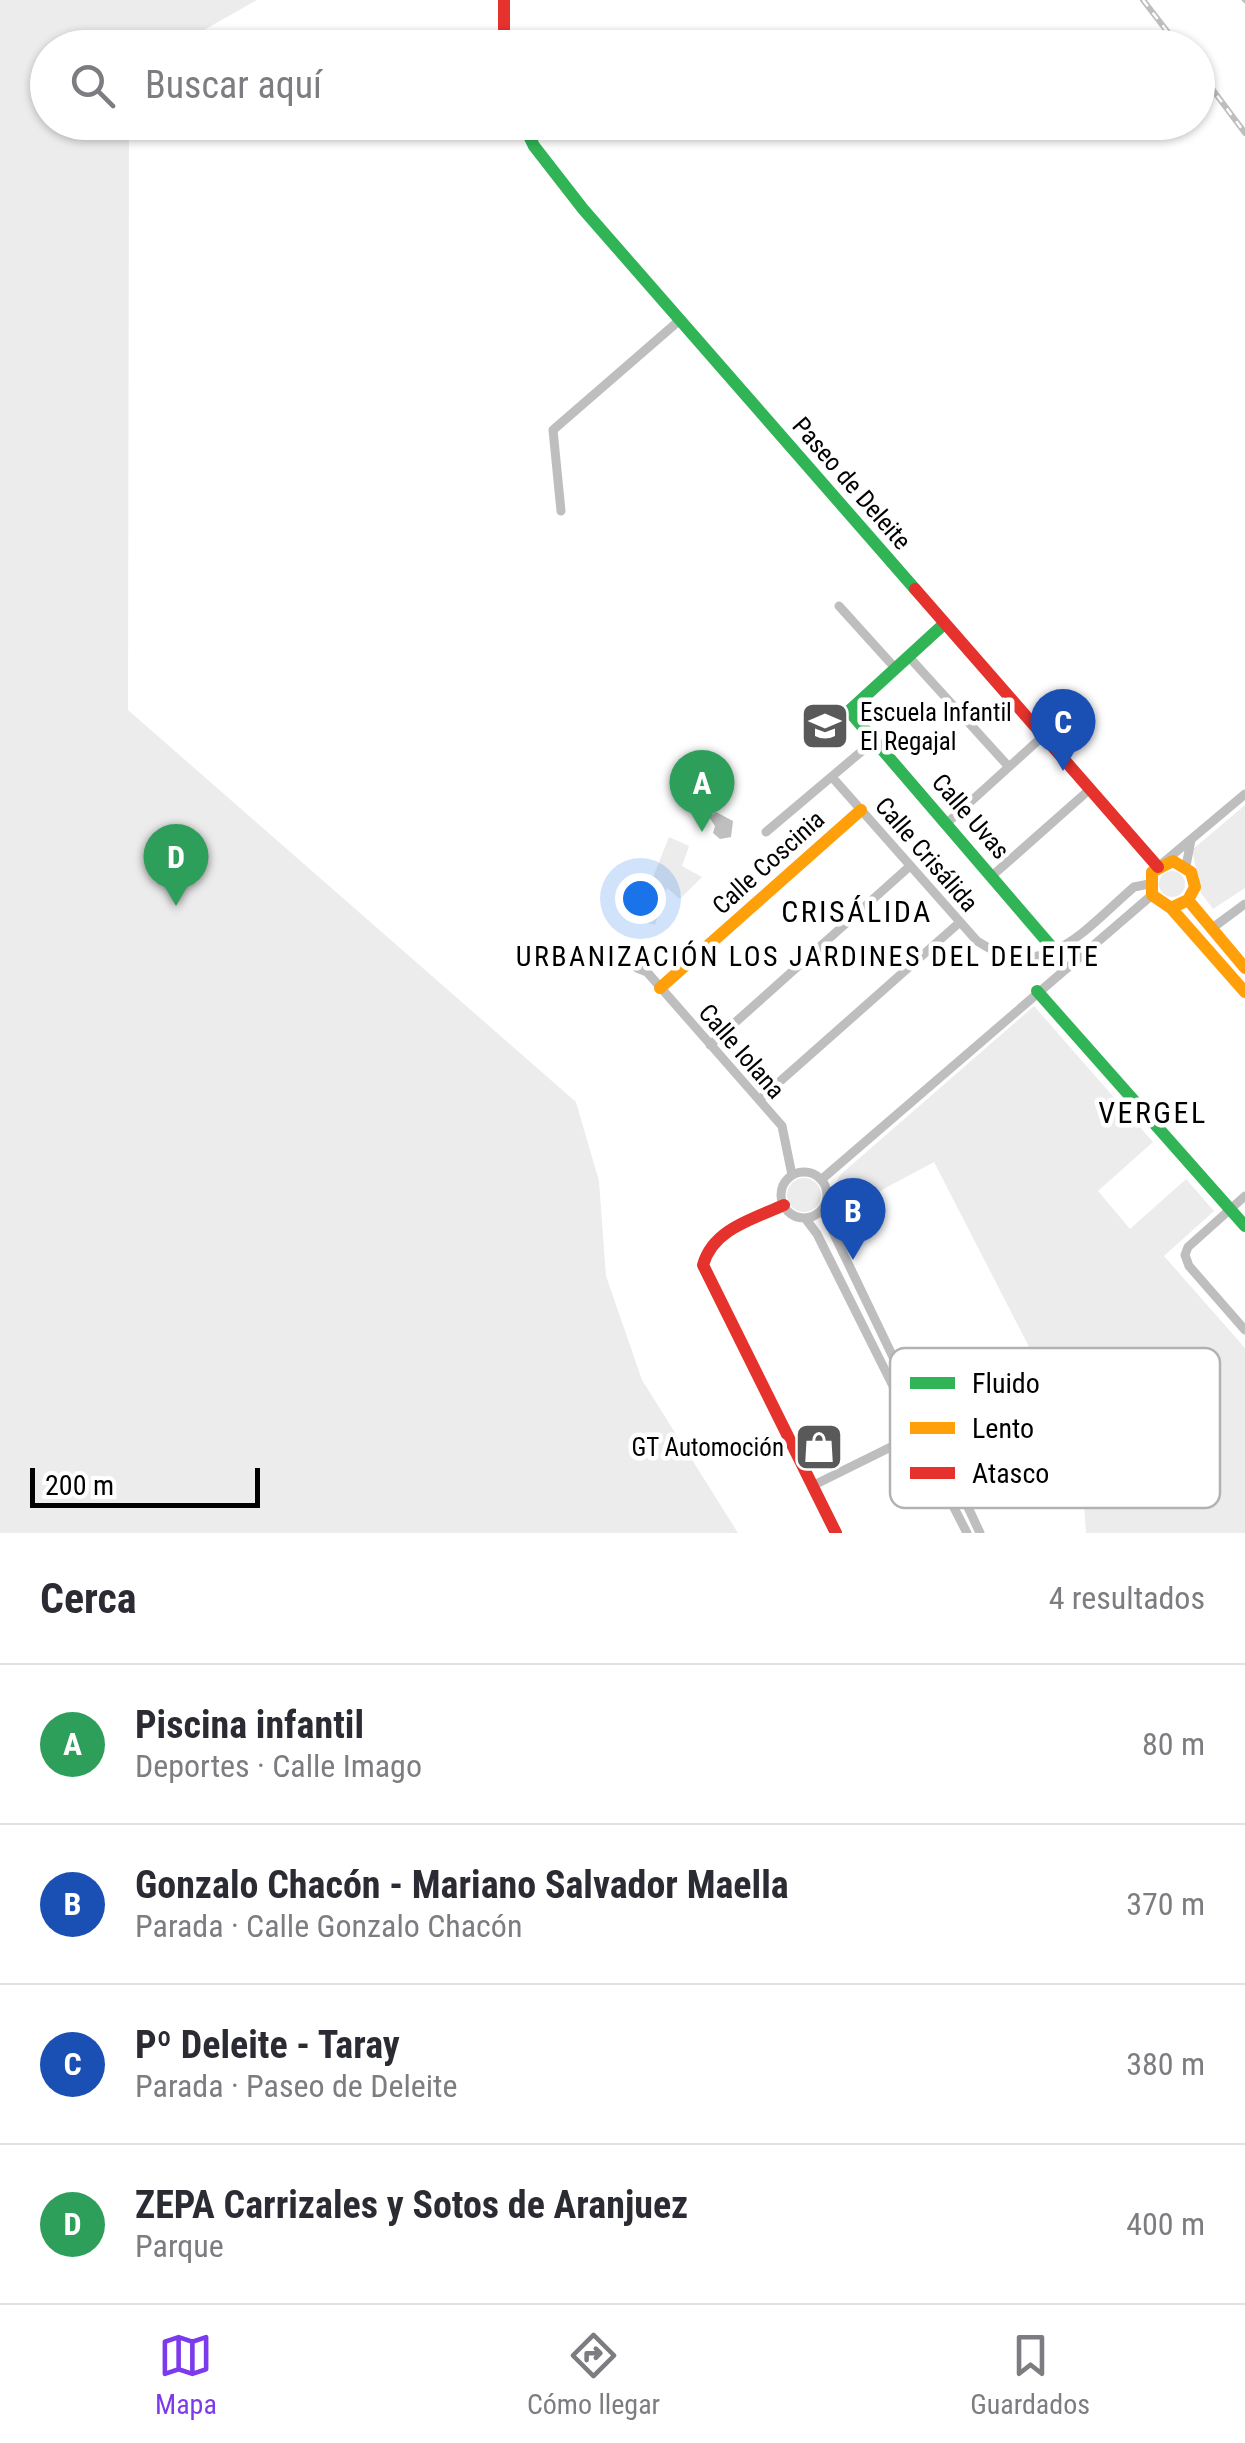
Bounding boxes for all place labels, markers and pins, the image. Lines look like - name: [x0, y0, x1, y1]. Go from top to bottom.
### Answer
- pin: C: [1030, 688, 1096, 771]
- place label: Escuela Infantil El Regajal: [860, 698, 1012, 756]
- school or university icon: Escuela Infantil El Regajal: [799, 700, 851, 752]
- pin: A: [670, 750, 734, 832]
- pin: D: [144, 824, 208, 906]
- pin: B: [820, 1178, 886, 1260]
- shop icon: GT Automoción: [793, 1421, 845, 1473]
- place label: GT Automoción: [632, 1433, 784, 1462]

